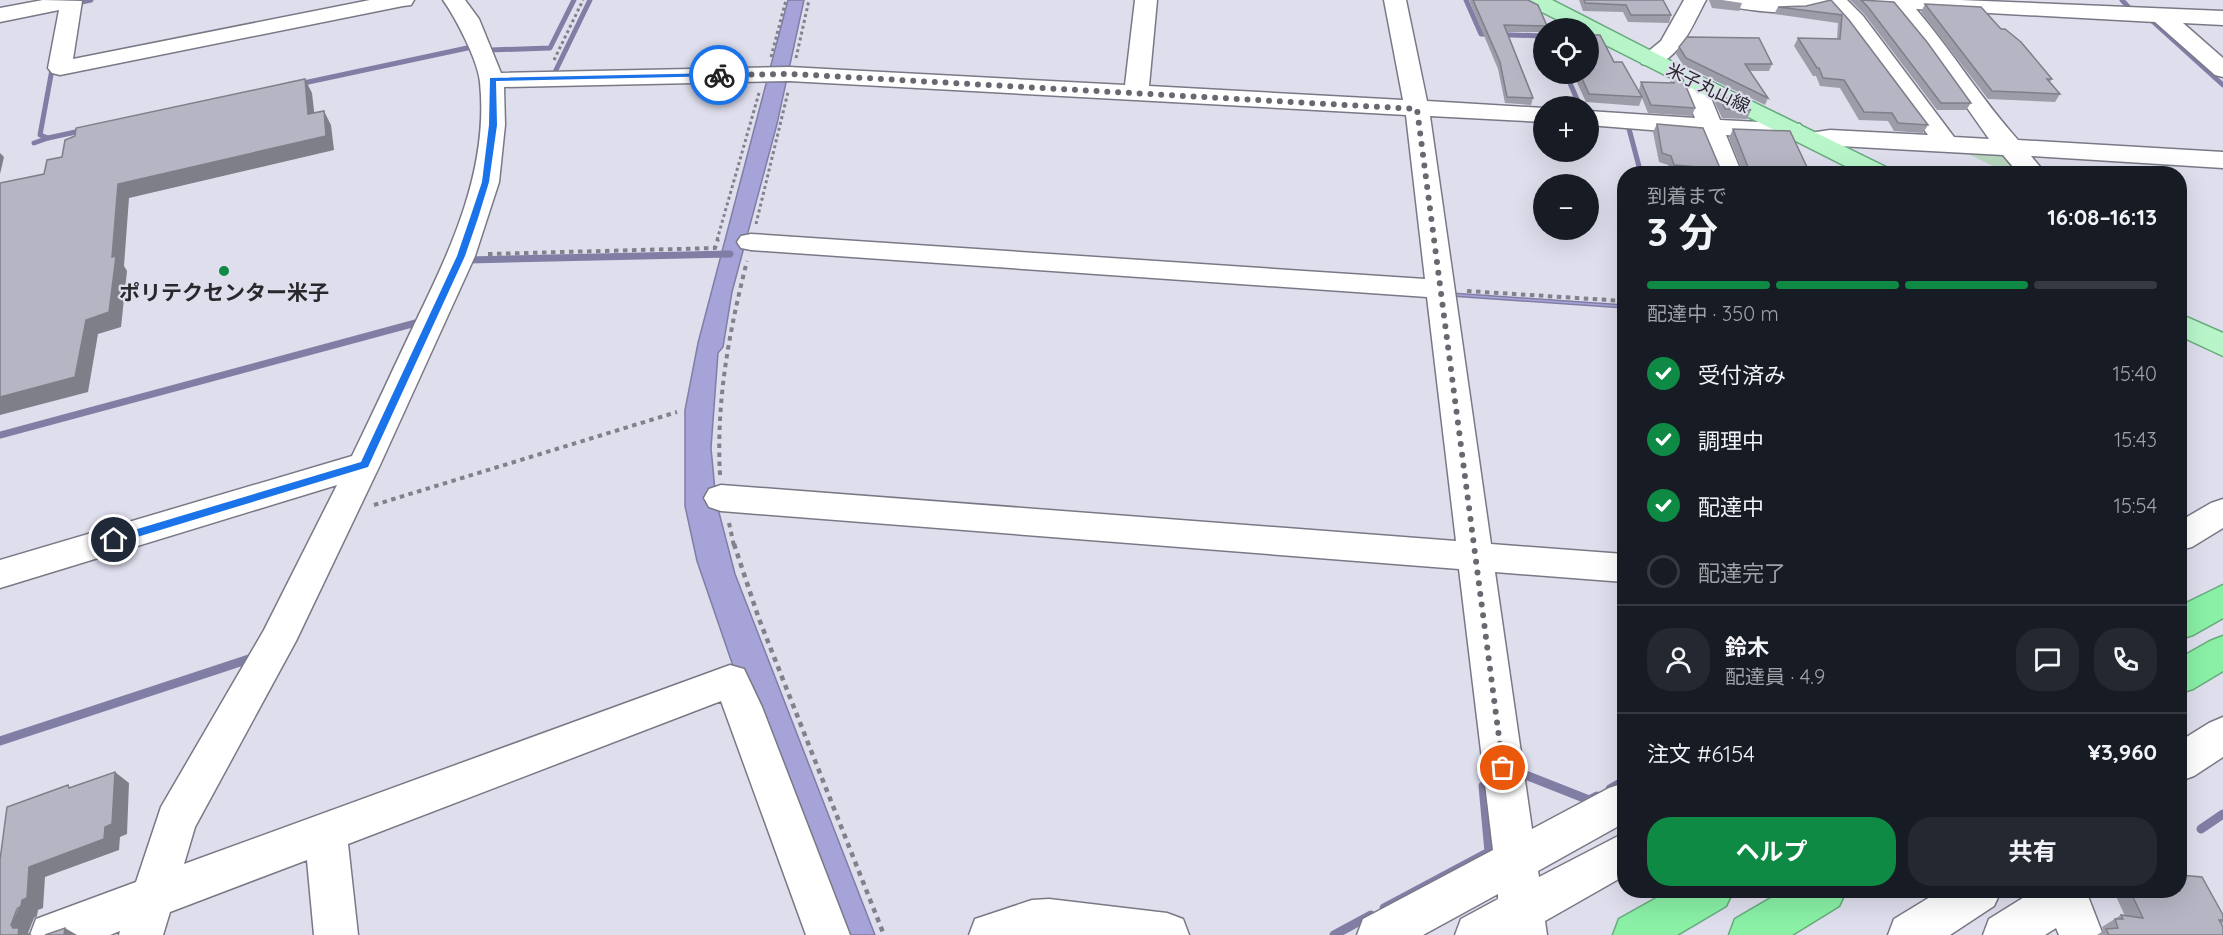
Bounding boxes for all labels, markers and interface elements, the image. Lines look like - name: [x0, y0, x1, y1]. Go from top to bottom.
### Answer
- map controls: [1533, 18, 1599, 240]
- button: locate: [1533, 18, 1599, 84]
- courier: [689, 45, 749, 105]
- street label: 米子丸山線: [1663, 57, 1754, 118]
- icon: bike: [703, 59, 736, 92]
- button: +: [1533, 96, 1599, 162]
- button: −: [1533, 174, 1599, 240]
- text: 到着まで: [1647, 183, 1727, 208]
- text: 16:08–16:13: [2047, 203, 2157, 231]
- text: 3 分: [1647, 207, 1718, 256]
- marker: ポリテクセンター米子: [217, 264, 231, 278]
- place label: ポリテクセンター米子: [119, 279, 329, 305]
- text: 配達中 · 350 m: [1647, 301, 1779, 326]
- icon: check: [1647, 357, 1680, 390]
- text: 受付済み: [1698, 361, 1786, 389]
- text: 15:40: [2113, 361, 2157, 386]
- icon: check: [1647, 423, 1680, 456]
- text: 調理中: [1698, 427, 1764, 455]
- text: 15:43: [2114, 427, 2157, 452]
- icon: check: [1647, 489, 1680, 522]
- text: 配達中: [1698, 493, 1764, 521]
- text: 15:54: [2114, 493, 2157, 518]
- pin: [88, 514, 139, 565]
- icon: home: [97, 523, 130, 556]
- text: 配達完了: [1698, 559, 1786, 587]
- button: person: [1647, 628, 1710, 691]
- button: chat: [2016, 628, 2079, 691]
- button: phone: [2094, 628, 2157, 691]
- text: 鈴木: [1725, 633, 1769, 661]
- text: 配達員 · 4.9: [1725, 664, 1825, 689]
- text: ¥3,960: [2088, 738, 2157, 766]
- text: 注文 #6154: [1647, 740, 1755, 768]
- pin: [1477, 742, 1528, 793]
- icon: bag: [1486, 751, 1519, 784]
- button: ヘルプ: [1647, 817, 1896, 886]
- button: 共有: [1908, 817, 2157, 886]

